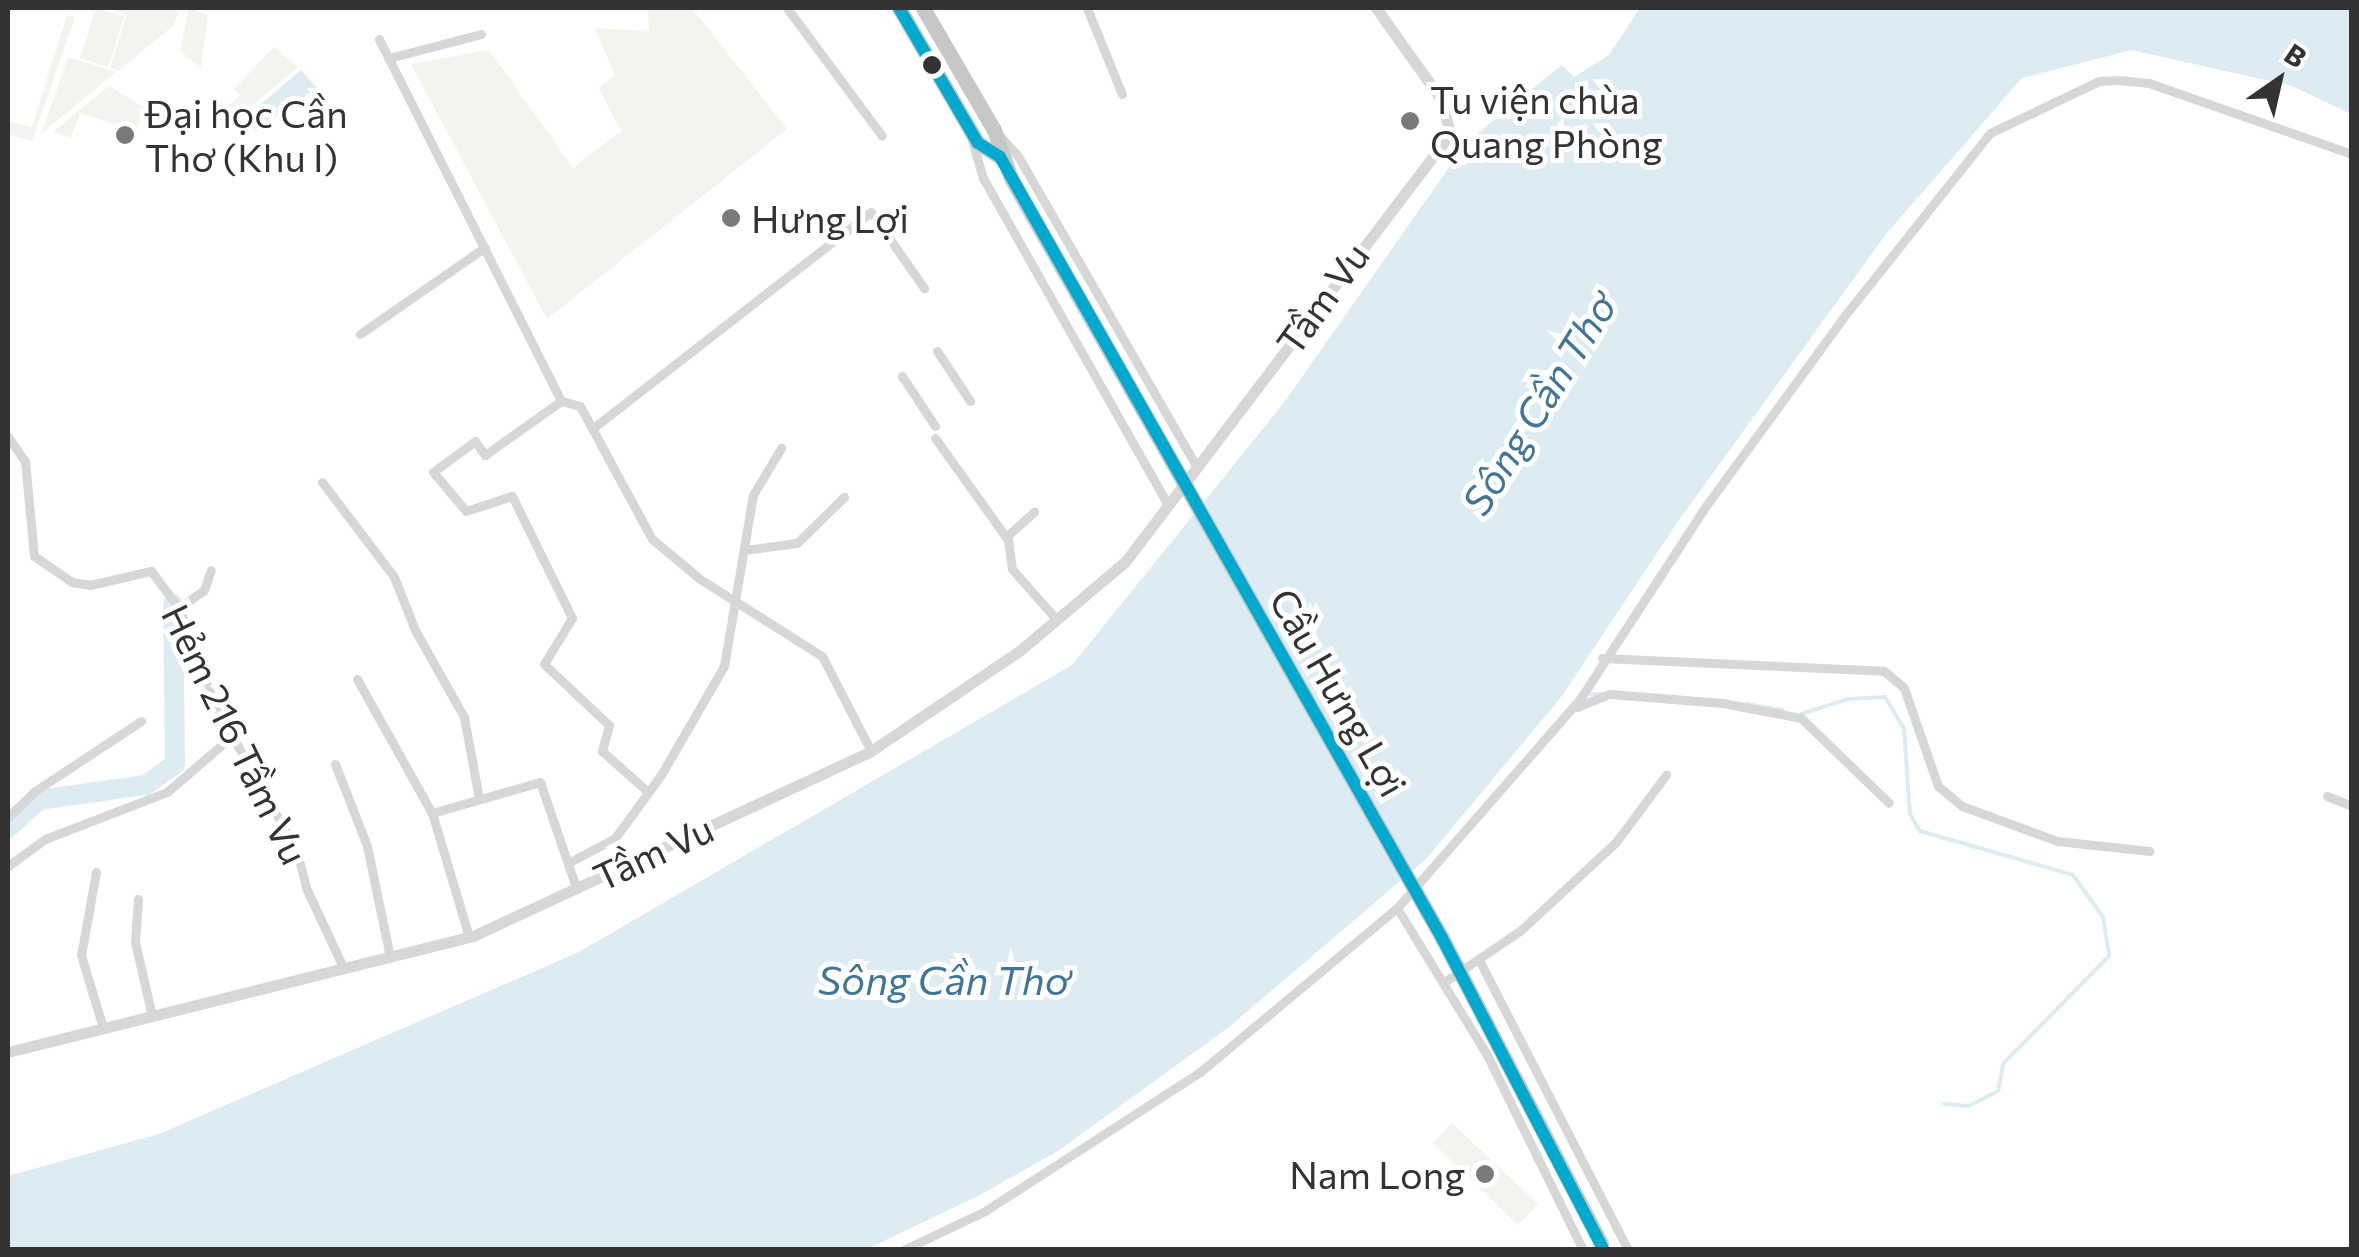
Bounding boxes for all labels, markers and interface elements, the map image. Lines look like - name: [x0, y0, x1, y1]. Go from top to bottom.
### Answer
- north arrow: [2229, 30, 2329, 130]
- text: B: [2279, 36, 2313, 74]
- unlabelled marker: [922, 55, 942, 75]
- place label: Tu viện chùa Quang Phòng: [1430, 76, 1662, 165]
- place label: Đại học Cần Thơ (Khu I): [145, 90, 348, 180]
- marker: Tu viện chùa Quang Phòng: [1399, 110, 1421, 132]
- marker: Đại học Cần Thơ (Khu I): [114, 124, 136, 146]
- place label: Hưng Lợi: [751, 195, 909, 241]
- marker: Hưng Lợi: [720, 207, 742, 229]
- street label: Tầm Vu: [1266, 233, 1378, 363]
- water label: Sông Cần Thơ: [1451, 283, 1625, 523]
- street label: Cầu Hưng Lợi: [1261, 580, 1417, 804]
- street label: Hẻm 216 Tầm Vu: [153, 597, 319, 871]
- street label: Tầm Vu: [586, 805, 720, 899]
- water label: Sông Cần Thơ: [818, 955, 1070, 1003]
- place label: Nam Long: [1289, 1151, 1465, 1197]
- marker: Nam Long: [1474, 1163, 1496, 1185]

